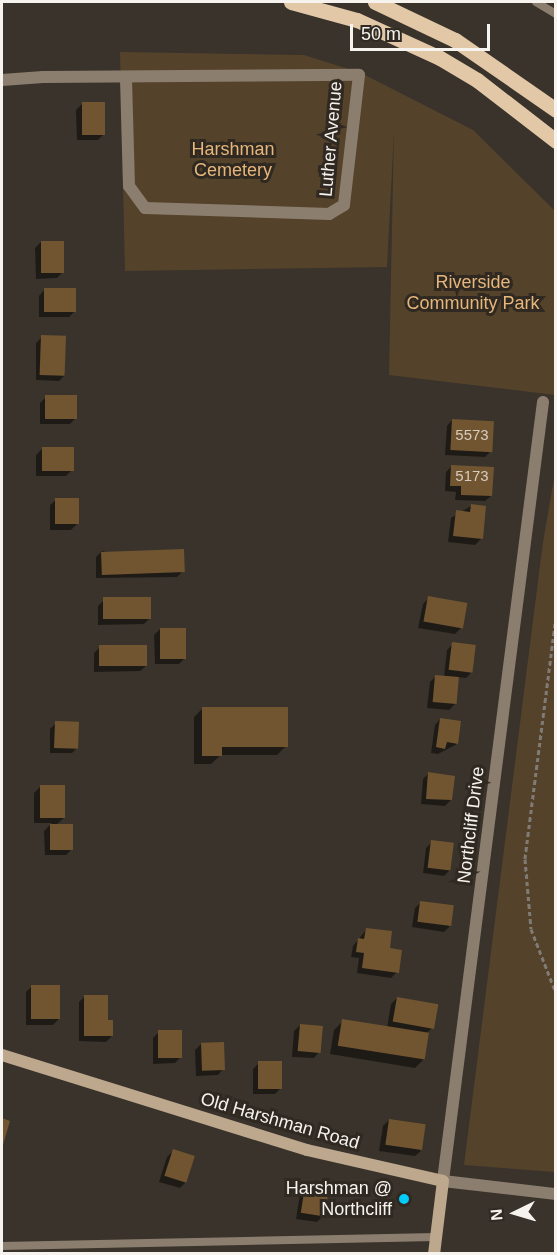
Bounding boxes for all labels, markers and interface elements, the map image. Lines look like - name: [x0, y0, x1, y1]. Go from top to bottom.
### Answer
- scale bar: [353, 12, 492, 50]
- text: 50 m: [361, 24, 401, 44]
- street label: Luther Avenue: [315, 80, 347, 198]
- park label: Harshman Cemetery: [191, 139, 275, 182]
- park label: Riverside Community Park: [406, 272, 540, 314]
- house number: 5573: [455, 426, 489, 444]
- house number: 5173: [455, 467, 489, 485]
- street label: Northcliff Drive: [453, 765, 489, 885]
- street label: Old Harshman Road: [198, 1088, 362, 1154]
- place label: Harshman @ Northcliff: [286, 1178, 392, 1220]
- north arrow: [485, 1183, 545, 1243]
- marker: Harshman @ Northcliff: [397, 1192, 411, 1206]
- text: N: [488, 1208, 506, 1221]

